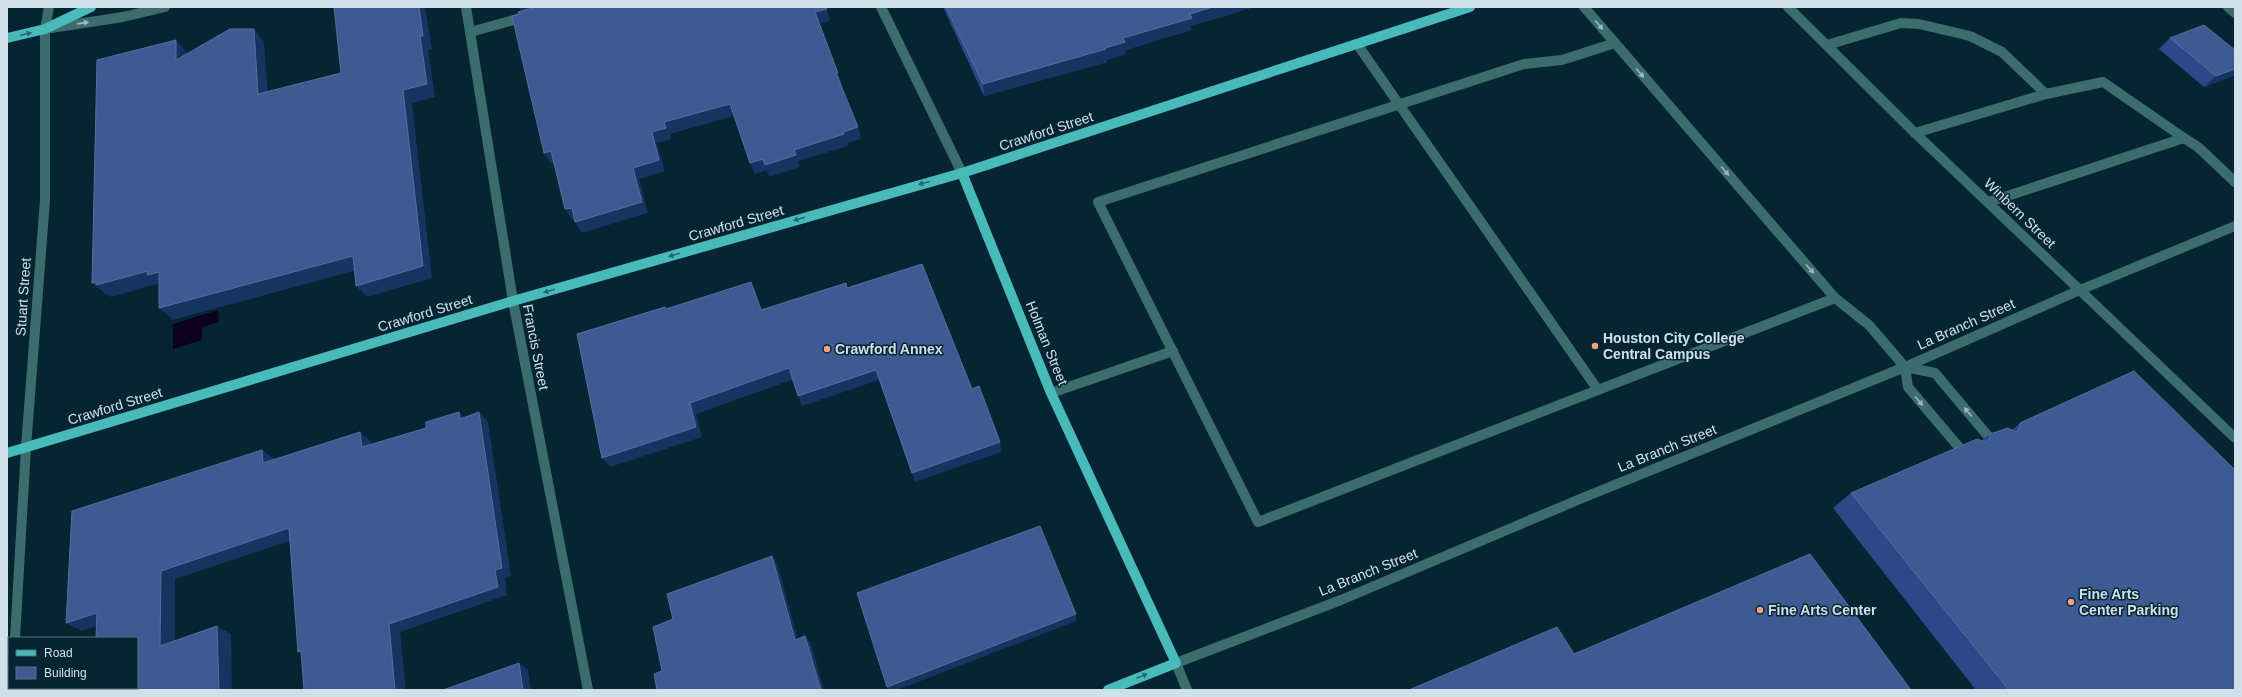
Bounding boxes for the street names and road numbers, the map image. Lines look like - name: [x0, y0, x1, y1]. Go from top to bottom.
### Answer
- street label: Crawford Street: [997, 108, 1095, 154]
- street label: Winbern Street: [1981, 175, 2059, 251]
- street label: Crawford Street: [687, 202, 785, 244]
- street label: Stuart Street: [12, 257, 34, 337]
- street label: Crawford Street: [376, 291, 474, 335]
- street label: La Branch Street: [1915, 295, 2017, 353]
- street label: Holman Street: [1023, 299, 1071, 388]
- street label: Francis Street: [520, 303, 552, 391]
- street label: Crawford Street: [66, 384, 164, 428]
- street label: La Branch Street: [1615, 421, 1719, 475]
- street label: La Branch Street: [1316, 545, 1420, 599]

